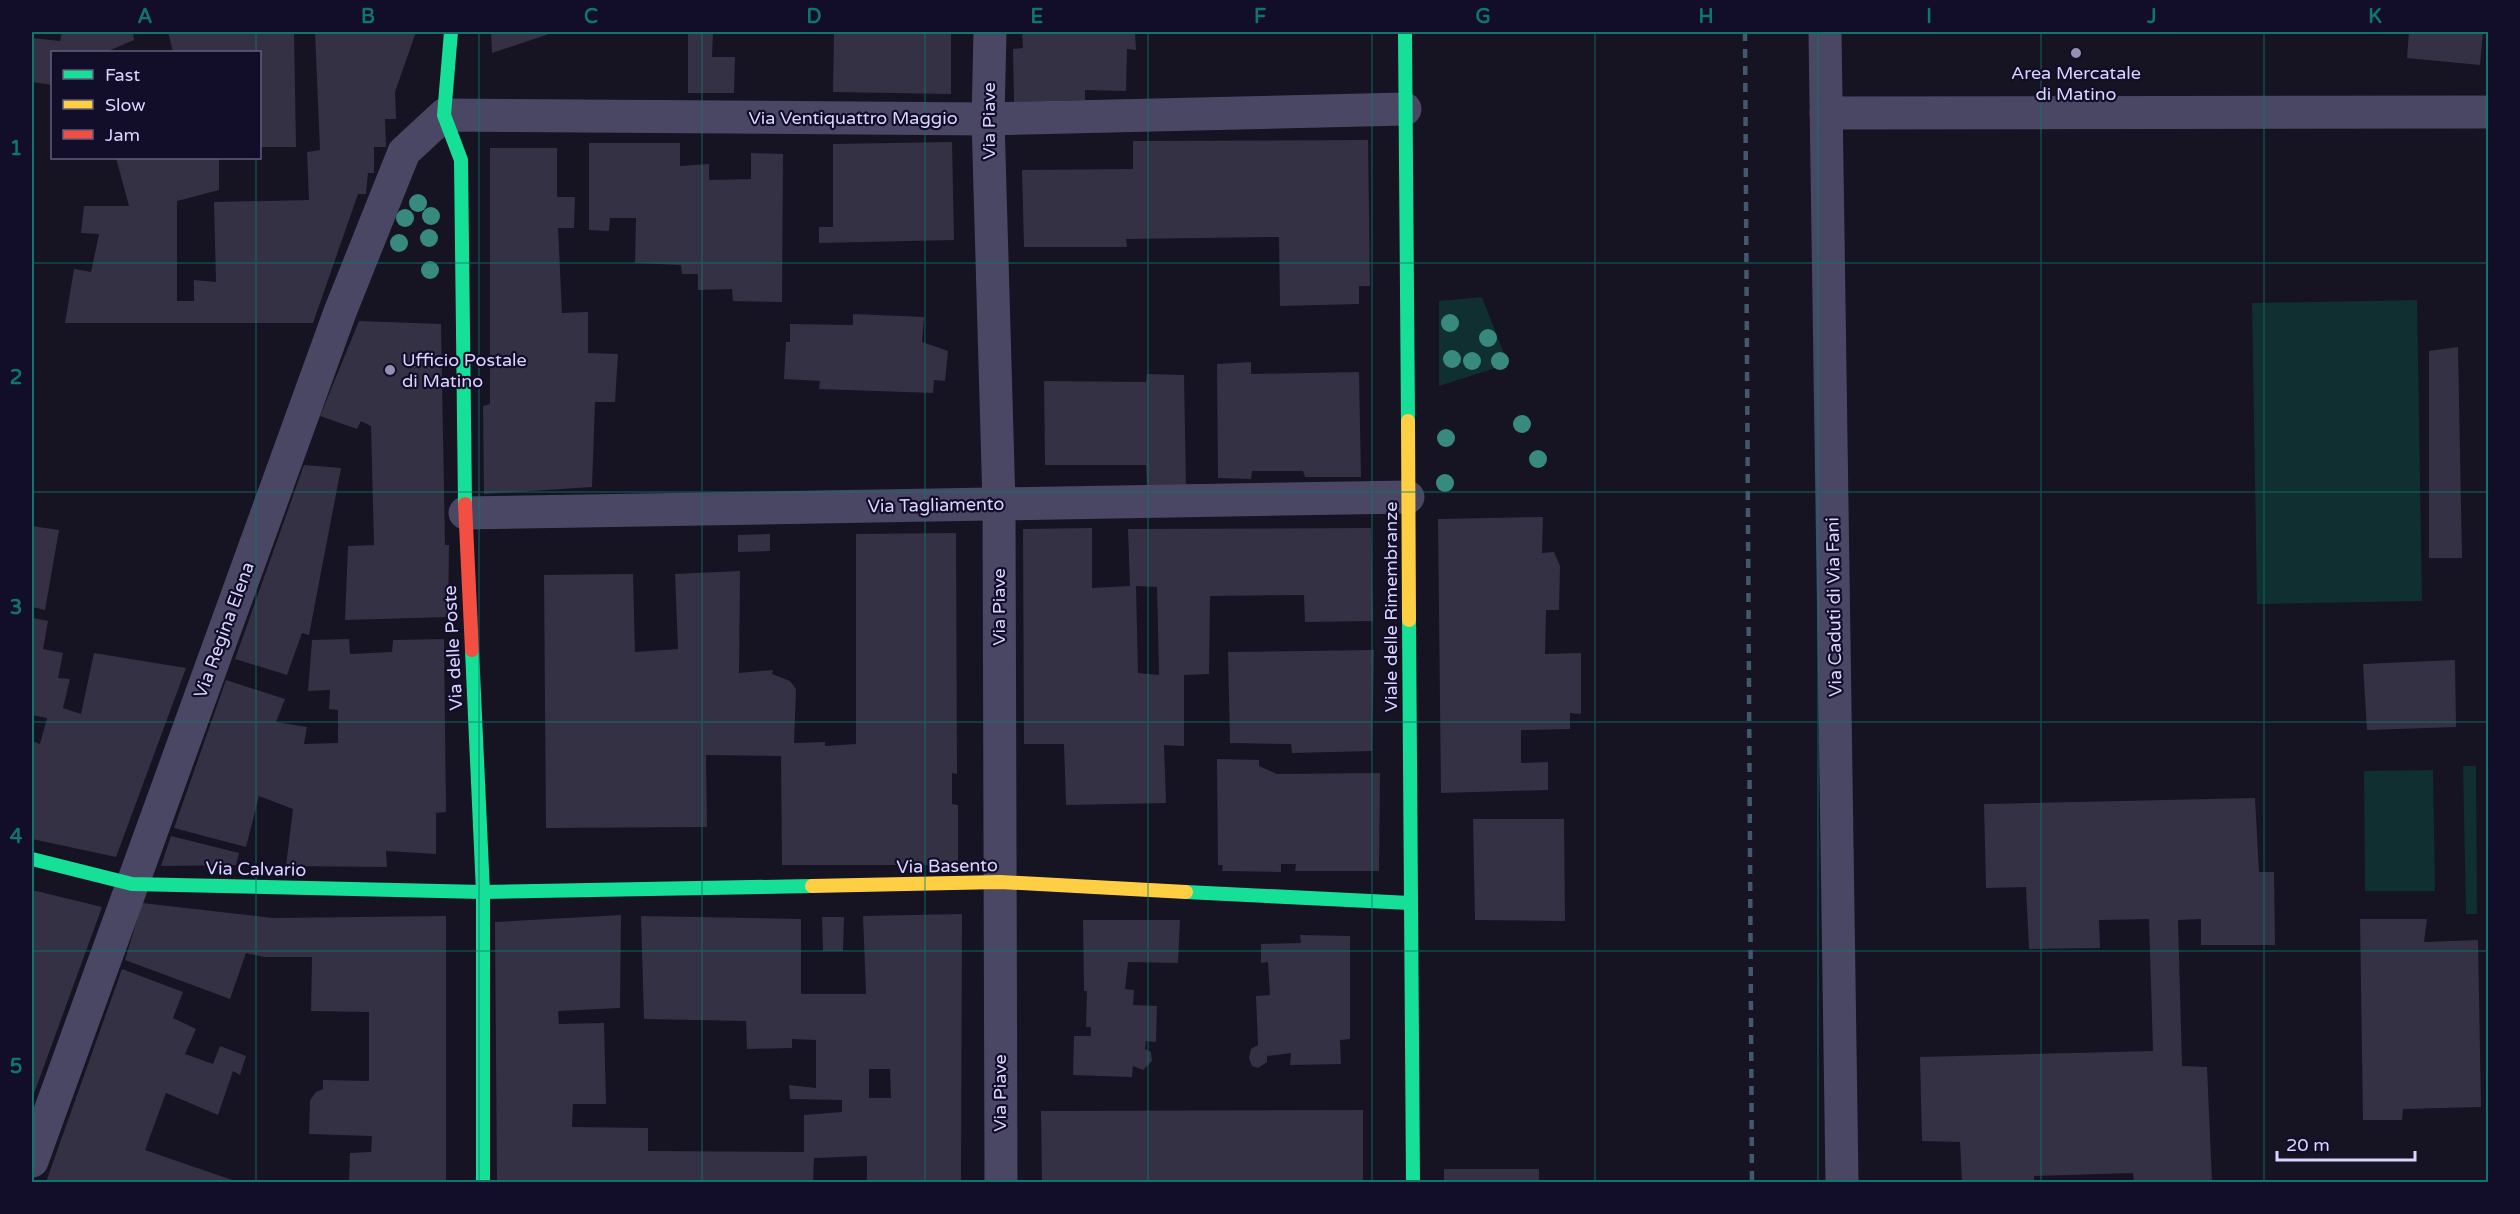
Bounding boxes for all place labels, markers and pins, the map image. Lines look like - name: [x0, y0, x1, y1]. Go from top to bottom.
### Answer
- marker: Area Mercatale di Matino: [2069, 46, 2083, 60]
- place label: Area Mercatale di Matino: [2011, 62, 2141, 105]
- place label: Ufficio Postale di Matino: [402, 349, 527, 392]
- marker: Ufficio Postale di Matino: [383, 363, 397, 377]

